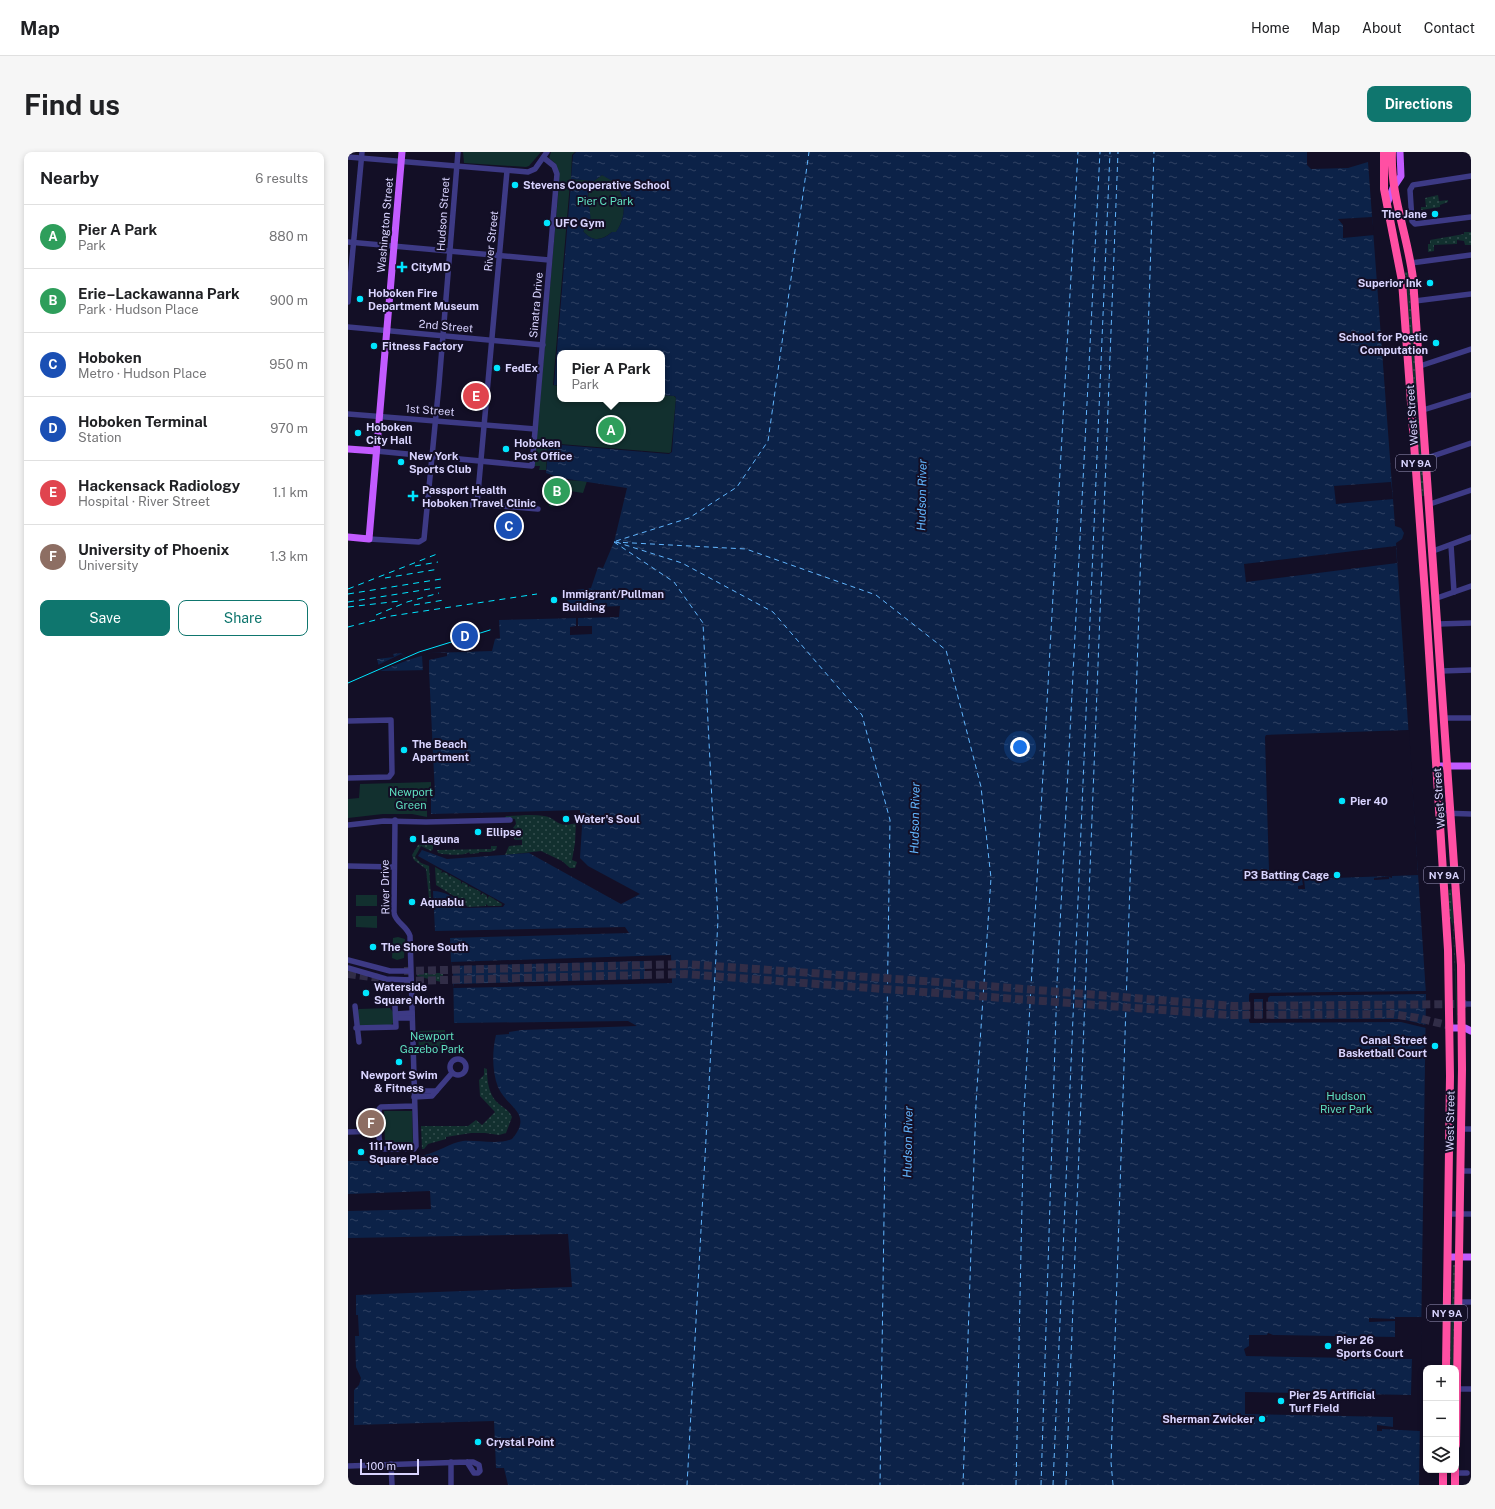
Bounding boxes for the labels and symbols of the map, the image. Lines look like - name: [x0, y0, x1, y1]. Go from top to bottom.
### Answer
- street label: Washington Street: [375, 177, 395, 273]
- street label: Hudson Street: [434, 177, 452, 251]
- place label: Stevens Cooperative School: [523, 179, 670, 191]
- marker: Stevens Cooperative School: [510, 180, 520, 190]
- park label: Pier C Park: [577, 195, 633, 207]
- place label: The Jane: [1381, 208, 1427, 220]
- marker: The Jane: [1430, 209, 1440, 219]
- street label: River Street: [482, 210, 500, 272]
- place label: UFC Gym: [555, 217, 605, 229]
- marker: UFC Gym: [542, 218, 552, 228]
- marker: CityMD: [396, 261, 408, 273]
- place label: CityMD: [411, 261, 451, 273]
- street label: Sinatra Drive: [527, 272, 545, 338]
- place label: Superior Ink: [1358, 277, 1423, 289]
- marker: Superior Ink: [1425, 278, 1435, 288]
- place label: Hoboken Fire Department Museum: [368, 287, 479, 312]
- marker: Hoboken Fire Department Museum: [355, 294, 365, 304]
- street label: 2nd Street: [418, 318, 474, 334]
- place label: School for Poetic Computation: [1338, 331, 1428, 356]
- marker: School for Poetic Computation: [1431, 338, 1441, 348]
- place label: Fitness Factory: [382, 340, 464, 352]
- marker: Fitness Factory: [369, 341, 379, 351]
- place label: FedEx: [505, 362, 538, 374]
- marker: FedEx: [492, 363, 502, 373]
- pin: E: [463, 381, 489, 411]
- street label: West Street: [1404, 384, 1420, 446]
- street label: 1st Street: [405, 402, 455, 418]
- pin: A: [598, 415, 624, 445]
- place label: Hoboken City Hall: [366, 421, 413, 446]
- marker: Hoboken City Hall: [353, 428, 363, 438]
- place label: Hoboken Post Office: [514, 437, 572, 462]
- marker: Hoboken Post Office: [501, 444, 511, 454]
- place label: New York Sports Club: [409, 450, 472, 475]
- road number: NY 9A: [1396, 455, 1436, 471]
- marker: New York Sports Club: [396, 457, 406, 467]
- water label: Hudson River: [914, 458, 930, 531]
- pin: B: [544, 476, 570, 506]
- place label: Passport Health Hoboken Travel Clinic: [422, 484, 536, 509]
- marker: Passport Health Hoboken Travel Clinic: [407, 490, 419, 502]
- pin: C: [496, 511, 522, 541]
- place label: Immigrant/Pullman Building: [562, 588, 664, 613]
- marker: Immigrant/Pullman Building: [549, 595, 559, 605]
- pin: D: [452, 621, 478, 651]
- your location: [1010, 737, 1030, 757]
- place label: The Beach Apartment: [412, 738, 469, 763]
- marker: The Beach Apartment: [399, 745, 409, 755]
- street label: West Street: [1431, 767, 1447, 829]
- water label: Hudson River: [907, 781, 923, 854]
- park label: Newport Green: [389, 786, 433, 811]
- place label: Pier 40: [1350, 795, 1388, 807]
- marker: Pier 40: [1337, 796, 1347, 806]
- place label: Water's Soul: [574, 813, 640, 825]
- marker: Water's Soul: [561, 814, 571, 824]
- place label: Ellipse: [486, 826, 522, 838]
- marker: Ellipse: [473, 827, 483, 837]
- place label: Laguna: [421, 833, 460, 845]
- marker: Laguna: [408, 834, 418, 844]
- street label: River Drive: [379, 859, 391, 915]
- road number: NY 9A: [1424, 867, 1464, 883]
- place label: P3 Batting Cage: [1244, 869, 1329, 881]
- marker: P3 Batting Cage: [1332, 870, 1342, 880]
- place label: Aquablu: [420, 896, 464, 908]
- marker: Aquablu: [407, 897, 417, 907]
- place label: The Shore South: [381, 941, 468, 953]
- marker: The Shore South: [368, 942, 378, 952]
- place label: Waterside Square North: [374, 981, 445, 1006]
- marker: Waterside Square North: [361, 988, 371, 998]
- park label: Newport Gazebo Park: [400, 1030, 464, 1055]
- place label: Canal Street Basketball Court: [1338, 1034, 1427, 1059]
- marker: Canal Street Basketball Court: [1430, 1041, 1440, 1051]
- marker: Newport Swim & Fitness: [394, 1057, 404, 1067]
- place label: Newport Swim & Fitness: [360, 1069, 438, 1094]
- park label: Hudson River Park: [1320, 1090, 1372, 1115]
- street label: West Street: [1443, 1091, 1457, 1151]
- water label: Hudson River: [900, 1105, 916, 1178]
- pin: F: [358, 1108, 384, 1138]
- place label: 111 Town Square Place: [369, 1140, 439, 1165]
- marker: 111 Town Square Place: [356, 1147, 366, 1157]
- road number: NY 9A: [1427, 1305, 1467, 1321]
- place label: Pier 26 Sports Court: [1336, 1334, 1404, 1359]
- marker: Pier 26 Sports Court: [1323, 1341, 1333, 1351]
- place label: Pier 25 Artificial Turf Field: [1289, 1389, 1376, 1414]
- marker: Pier 25 Artificial Turf Field: [1276, 1396, 1286, 1406]
- place label: Sherman Zwicker: [1162, 1413, 1254, 1425]
- marker: Sherman Zwicker: [1257, 1414, 1267, 1424]
- place label: Crystal Point: [486, 1436, 555, 1448]
- marker: Crystal Point: [473, 1437, 483, 1447]
- scale bar: [360, 1457, 419, 1476]

